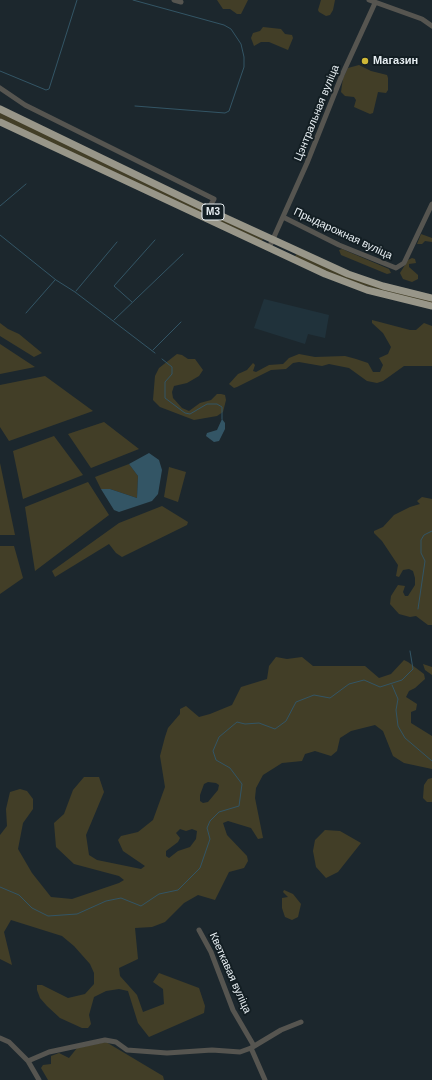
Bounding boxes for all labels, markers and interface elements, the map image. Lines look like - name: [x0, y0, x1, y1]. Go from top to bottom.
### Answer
- place label: Магазин: [373, 54, 418, 68]
- marker: Магазин: [360, 56, 370, 66]
- street label: Цэнтральная вуліца: [292, 63, 342, 163]
- road number: М3: [202, 204, 224, 220]
- street label: Прыдарожная вуліца: [292, 205, 394, 263]
- street label: Кветкавая вуліца: [206, 931, 254, 1015]

